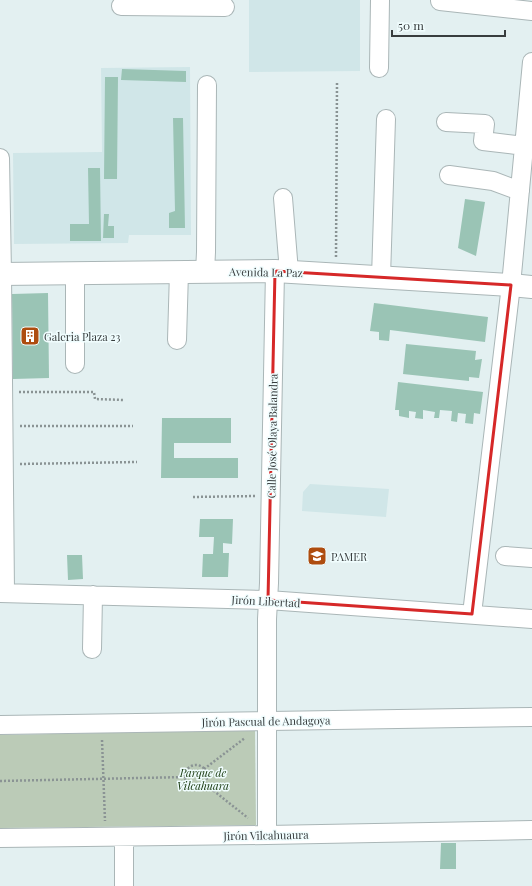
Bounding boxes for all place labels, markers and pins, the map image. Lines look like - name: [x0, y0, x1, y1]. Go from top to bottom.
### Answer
- building icon: Galeria Plaza 23: [19, 325, 41, 347]
- place label: Galeria Plaza 23: [44, 329, 121, 344]
- school or university icon: PAMER: [306, 545, 328, 567]
- place label: PAMER: [331, 549, 368, 564]

